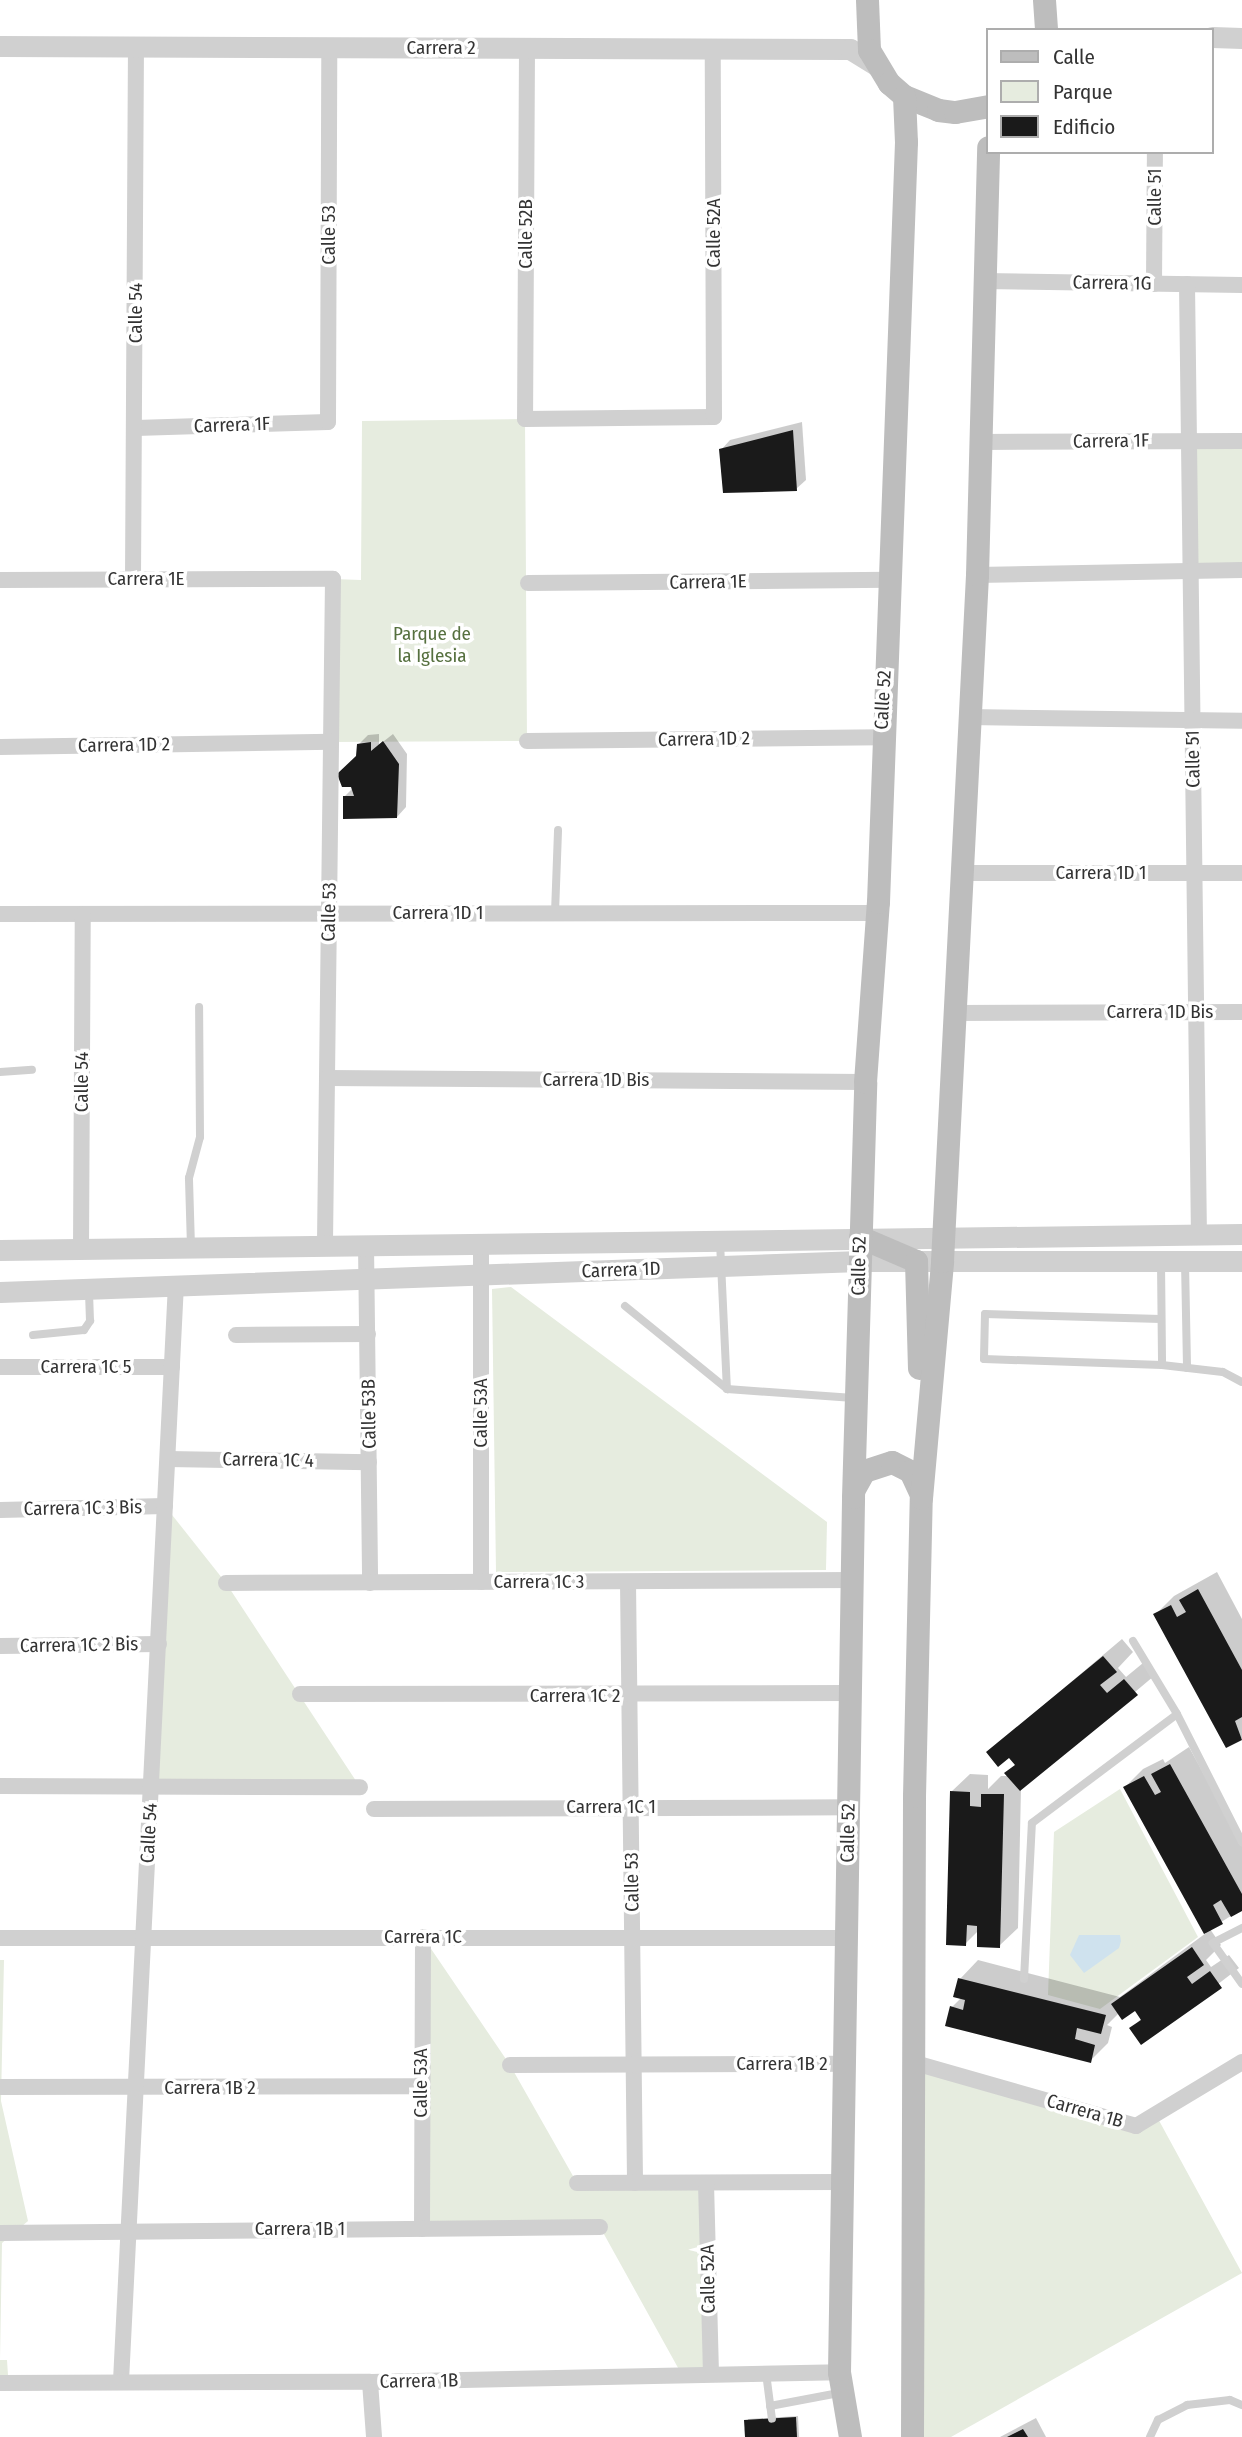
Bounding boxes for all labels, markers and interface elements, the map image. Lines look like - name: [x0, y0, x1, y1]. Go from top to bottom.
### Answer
- legend: [986, 28, 1214, 154]
- street label: Carrera 2: [406, 37, 476, 59]
- text: Calle: [1053, 44, 1095, 70]
- text: Parque: [1053, 79, 1113, 105]
- text: Edificio: [1053, 114, 1115, 140]
- street label: Calle 51: [1144, 168, 1166, 226]
- street label: Calle 52A: [703, 198, 725, 268]
- street label: Calle 52B: [515, 199, 537, 269]
- street label: Calle 53: [318, 205, 340, 265]
- street label: Carrera 1G: [1072, 271, 1152, 295]
- street label: Calle 54: [125, 283, 147, 343]
- street label: Carrera 1F: [193, 412, 271, 438]
- street label: Carrera 1F: [1073, 429, 1149, 453]
- street label: Carrera 1E: [107, 568, 185, 590]
- street label: Carrera 1E: [669, 570, 747, 594]
- park label: Parque de la Iglesia: [393, 623, 471, 667]
- street label: Calle 52: [870, 670, 896, 730]
- street label: Carrera 1D 2: [658, 727, 750, 751]
- street label: Calle 51: [1181, 730, 1205, 788]
- street label: Carrera 1D 2: [78, 733, 170, 757]
- street label: Carrera 1D 1: [1055, 862, 1147, 884]
- street label: Calle 53: [317, 882, 341, 942]
- street label: Carrera 1D 1: [392, 902, 484, 924]
- street label: Carrera 1D Bis: [1107, 1001, 1213, 1023]
- street label: Calle 54: [71, 1052, 93, 1112]
- street label: Carrera 1D Bis: [543, 1069, 649, 1091]
- street label: Calle 52: [847, 1236, 871, 1296]
- street label: Carrera 1D: [581, 1257, 661, 1283]
- street label: Carrera 1C 5: [41, 1356, 131, 1378]
- street label: Calle 53A: [470, 1378, 492, 1448]
- street label: Calle 53B: [357, 1379, 381, 1449]
- street label: Carrera 1C 4: [222, 1448, 314, 1472]
- street label: Carrera 1C 3 Bis: [24, 1496, 142, 1520]
- street label: Carrera 1C 3: [494, 1571, 584, 1593]
- street label: Carrera 1C 2 Bis: [20, 1633, 138, 1657]
- street label: Carrera 1C 2: [530, 1685, 620, 1707]
- street label: Carrera 1C 1: [566, 1796, 656, 1818]
- street label: Calle 54: [136, 1802, 162, 1864]
- street label: Calle 52: [836, 1803, 860, 1863]
- street label: Calle 53: [620, 1852, 644, 1912]
- street label: Carrera 1C: [384, 1926, 462, 1948]
- street label: Calle 53A: [410, 2048, 432, 2118]
- street label: Carrera 1B 2: [736, 2053, 828, 2075]
- street label: Carrera 1B 2: [164, 2077, 256, 2099]
- street label: Carrera 1B: [1044, 2089, 1126, 2133]
- street label: Carrera 1B 1: [255, 2218, 345, 2240]
- street label: Calle 52A: [696, 2244, 720, 2314]
- street label: Carrera 1B: [380, 2369, 458, 2393]

